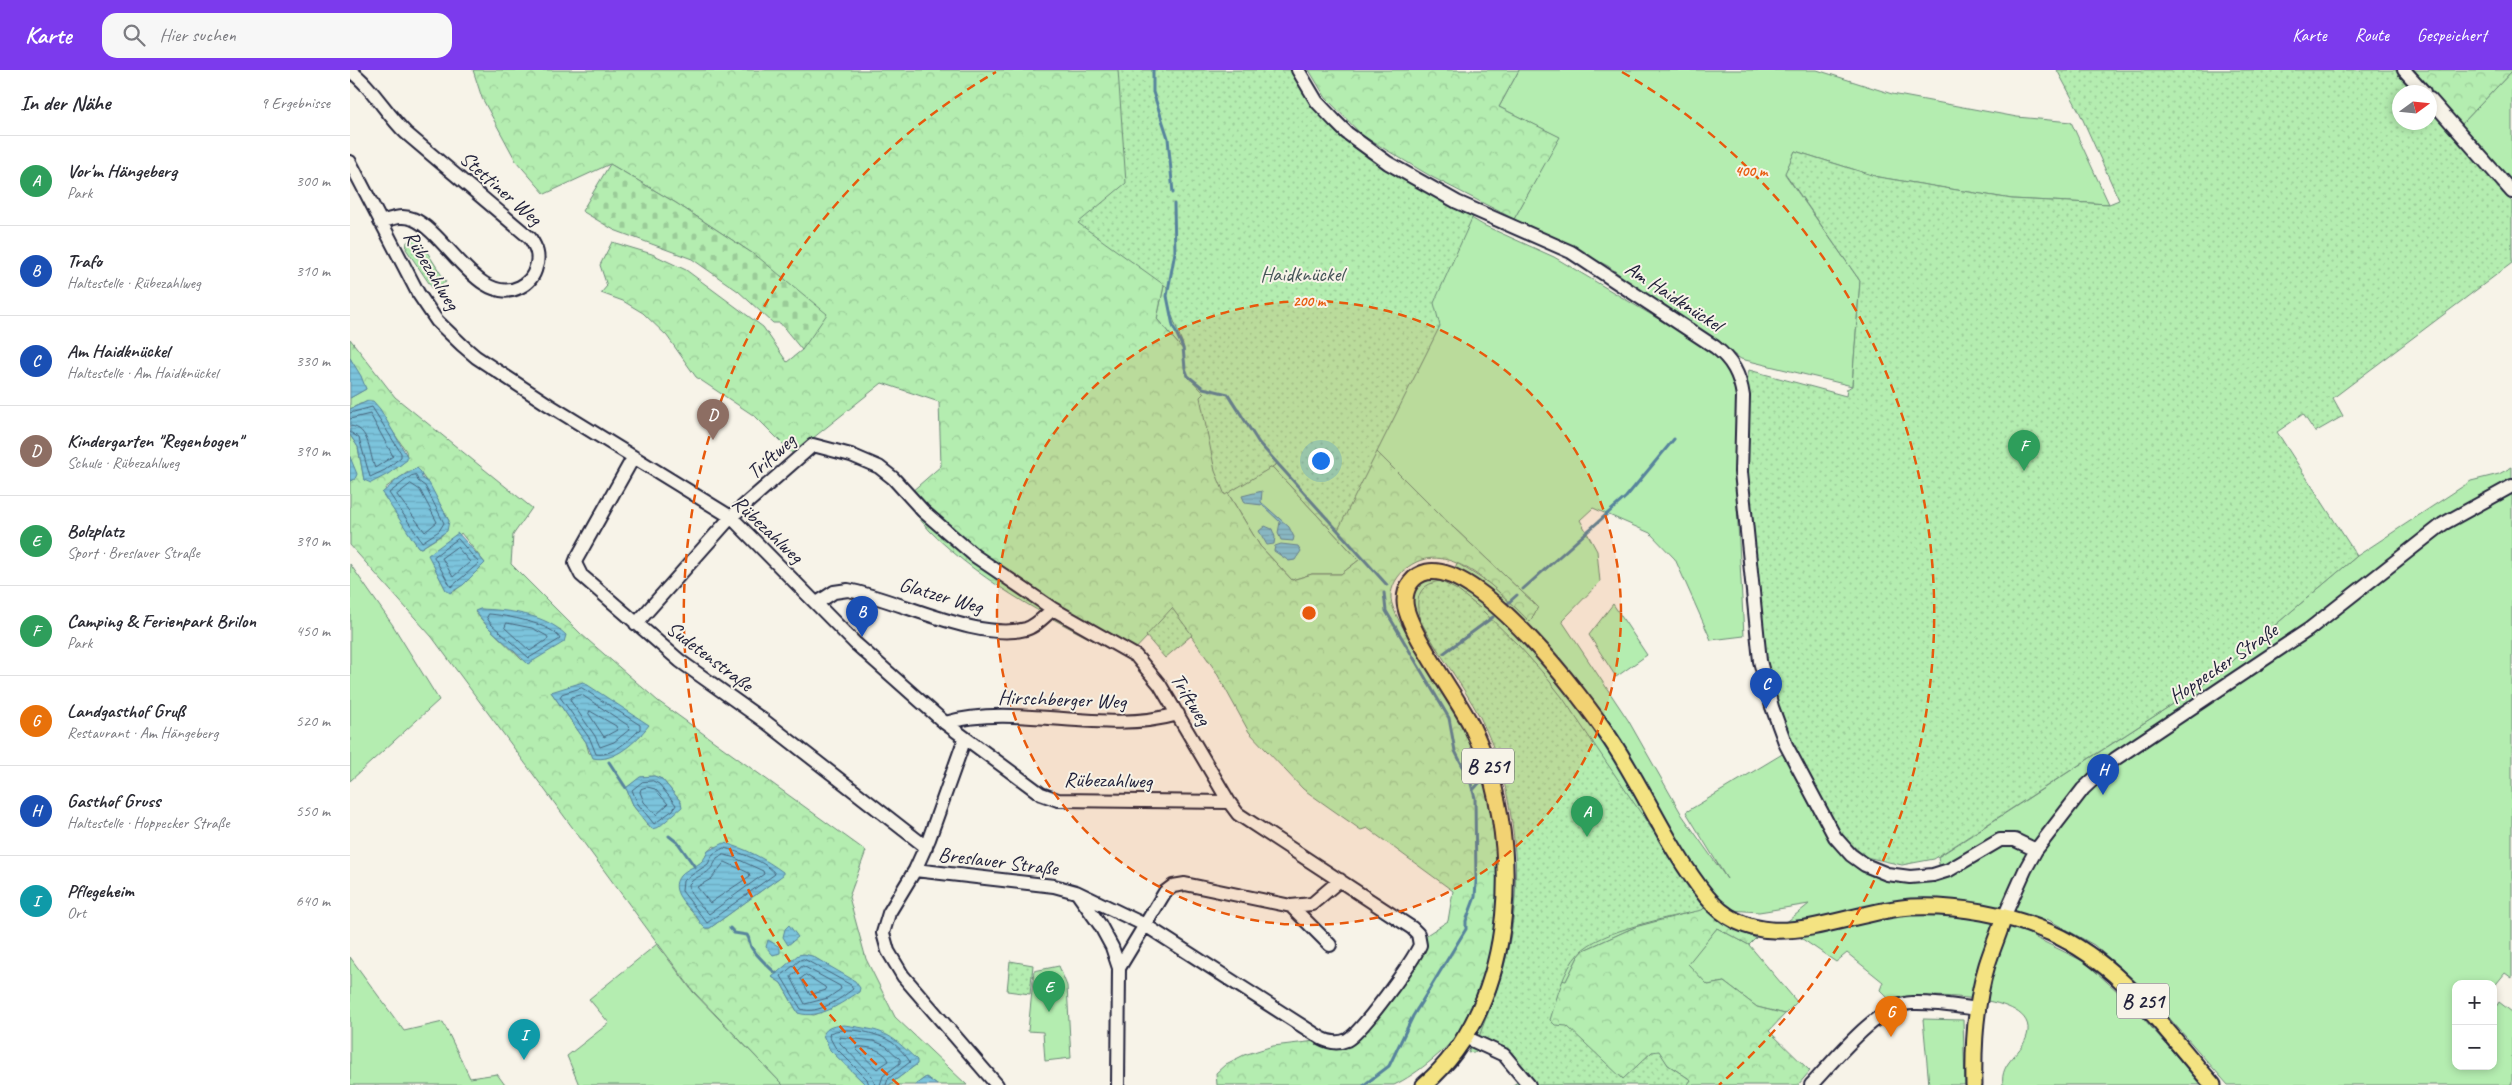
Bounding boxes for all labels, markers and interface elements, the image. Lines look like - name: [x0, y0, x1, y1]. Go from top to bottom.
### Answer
- search box: [102, 13, 452, 58]
- text: Karte: [25, 20, 72, 50]
- icon: search: [120, 21, 148, 49]
- text: Hier suchen: [160, 23, 236, 47]
- text: Karte: [2292, 24, 2327, 46]
- text: Route: [2355, 24, 2389, 46]
- text: Gespeichert: [2417, 24, 2487, 46]
- north arrow: [2392, 85, 2437, 130]
- text: In der Nähe: [20, 90, 110, 116]
- text: 9 Ergebnisse: [261, 93, 330, 113]
- street label: Stettiner Weg: [454, 145, 549, 232]
- text: Vor'm Hängeberg: [67, 159, 177, 183]
- text: 400 m: [1735, 162, 1769, 181]
- text: A: [32, 171, 40, 191]
- text: 300 m: [296, 171, 330, 191]
- text: Park: [67, 183, 92, 203]
- street label: Rübezahlweg: [398, 225, 467, 316]
- text: Trafo: [67, 249, 102, 273]
- street label: Am Haidknückel: [1620, 255, 1730, 339]
- text: B: [32, 261, 40, 281]
- text: 310 m: [296, 261, 330, 281]
- park label: Haidknückel: [1260, 261, 1347, 287]
- text: Haltestelle · Rübezahlweg: [67, 273, 201, 293]
- text: 200 m: [1293, 292, 1327, 311]
- text: Am Haidknückel: [67, 339, 169, 363]
- text: C: [32, 351, 40, 371]
- text: 330 m: [296, 351, 330, 371]
- text: Haltestelle · Am Haidknückel: [67, 363, 218, 383]
- pin: D: [697, 399, 729, 440]
- street label: Triftweg: [741, 426, 802, 485]
- text: Kindergarten "Regenbogen": [67, 429, 243, 453]
- pin: F: [2008, 430, 2040, 471]
- text: D: [31, 441, 41, 461]
- text: 390 m: [296, 441, 330, 461]
- your location: [1308, 448, 1334, 474]
- text: Schule · Rübezahlweg: [67, 453, 179, 473]
- street label: Rübezahlweg: [727, 489, 810, 570]
- text: Bolzplatz: [67, 519, 124, 543]
- text: E: [32, 531, 40, 551]
- text: 390 m: [296, 531, 330, 551]
- text: Sport · Breslauer Straße: [67, 543, 200, 563]
- street label: Glatzer Weg: [896, 571, 987, 620]
- pin: B: [846, 596, 878, 637]
- centre of rings: [1300, 604, 1318, 622]
- text: Camping & Ferienpark Brilon: [67, 609, 256, 633]
- street label: Sudetenstraße: [661, 615, 760, 698]
- street label: Hoppecker Straße: [2164, 616, 2284, 709]
- text: F: [32, 621, 40, 641]
- text: 450 m: [296, 621, 330, 641]
- text: Park: [67, 633, 92, 653]
- street label: Triftweg: [1165, 668, 1218, 731]
- pin: C: [1750, 668, 1782, 709]
- street label: Hirschberger Weg: [997, 684, 1128, 714]
- text: Landgasthof Gruß: [67, 699, 184, 723]
- text: G: [32, 711, 40, 731]
- text: 520 m: [296, 711, 330, 731]
- text: Restaurant · Am Hängeberg: [67, 723, 218, 743]
- road number: B 251: [1462, 748, 1514, 784]
- pin: H: [2087, 754, 2119, 795]
- street label: Rübezahlweg: [1064, 766, 1154, 794]
- text: Gasthof Gruss: [67, 789, 160, 813]
- pin: A: [1571, 796, 1603, 837]
- text: H: [31, 801, 41, 821]
- text: 550 m: [296, 801, 330, 821]
- text: Haltestelle · Hoppecker Straße: [67, 813, 229, 833]
- street label: Breslauer Straße: [937, 841, 1061, 881]
- text: Pflegeheim: [67, 879, 134, 903]
- text: I: [33, 891, 39, 911]
- text: 640 m: [296, 891, 330, 911]
- text: Ort: [67, 903, 86, 923]
- pin: E: [1033, 971, 1065, 1012]
- map controls: [2452, 980, 2497, 1070]
- button: +: [2452, 980, 2497, 1025]
- road number: B 251: [2117, 984, 2169, 1018]
- pin: G: [1875, 996, 1907, 1037]
- pin: I: [508, 1019, 540, 1060]
- button: −: [2452, 1025, 2497, 1070]

